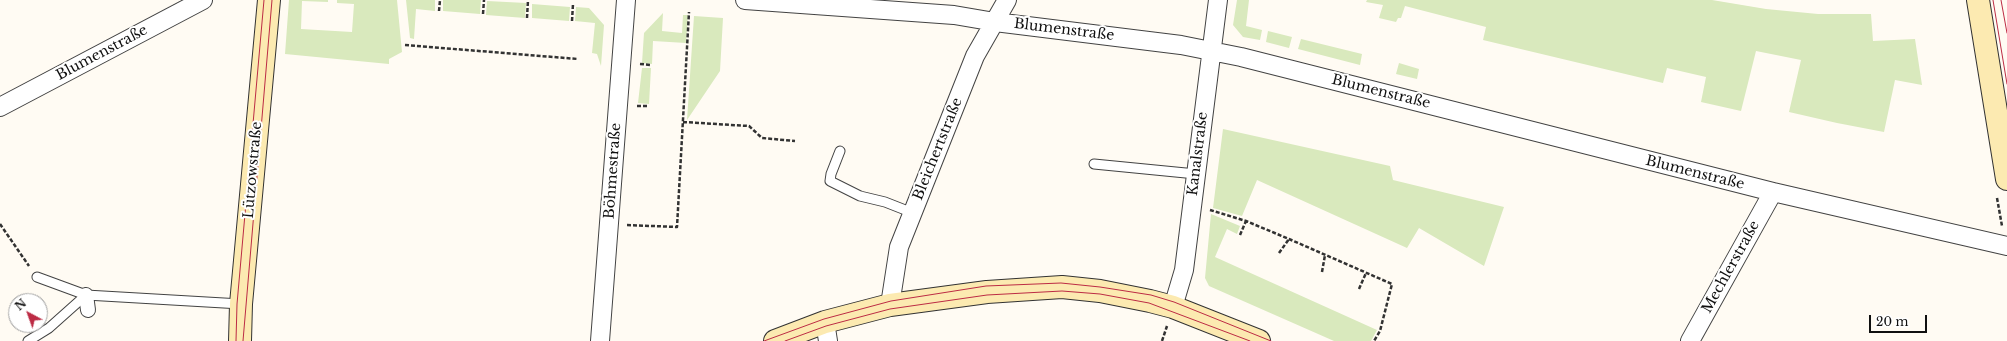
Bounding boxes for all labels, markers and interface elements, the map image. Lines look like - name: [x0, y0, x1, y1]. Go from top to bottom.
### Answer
- street label: Blumenstraße: [1013, 16, 1115, 44]
- street label: Blumenstraße: [53, 22, 151, 84]
- street label: Blumenstraße: [1330, 72, 1432, 112]
- street label: Bleichertstraße: [910, 95, 966, 203]
- street label: Kanalstraße: [1185, 111, 1211, 197]
- street label: Lützowstraße: [240, 121, 266, 219]
- street label: Böhmestraße: [601, 122, 625, 220]
- street label: Blumenstraße: [1644, 153, 1746, 193]
- street label: Mechlerstraße: [1699, 218, 1763, 316]
- north arrow: [8, 293, 48, 333]
- text: N: [12, 296, 29, 313]
- scale bar: [1871, 307, 1929, 333]
- text: 20 m: [1876, 314, 1908, 329]

